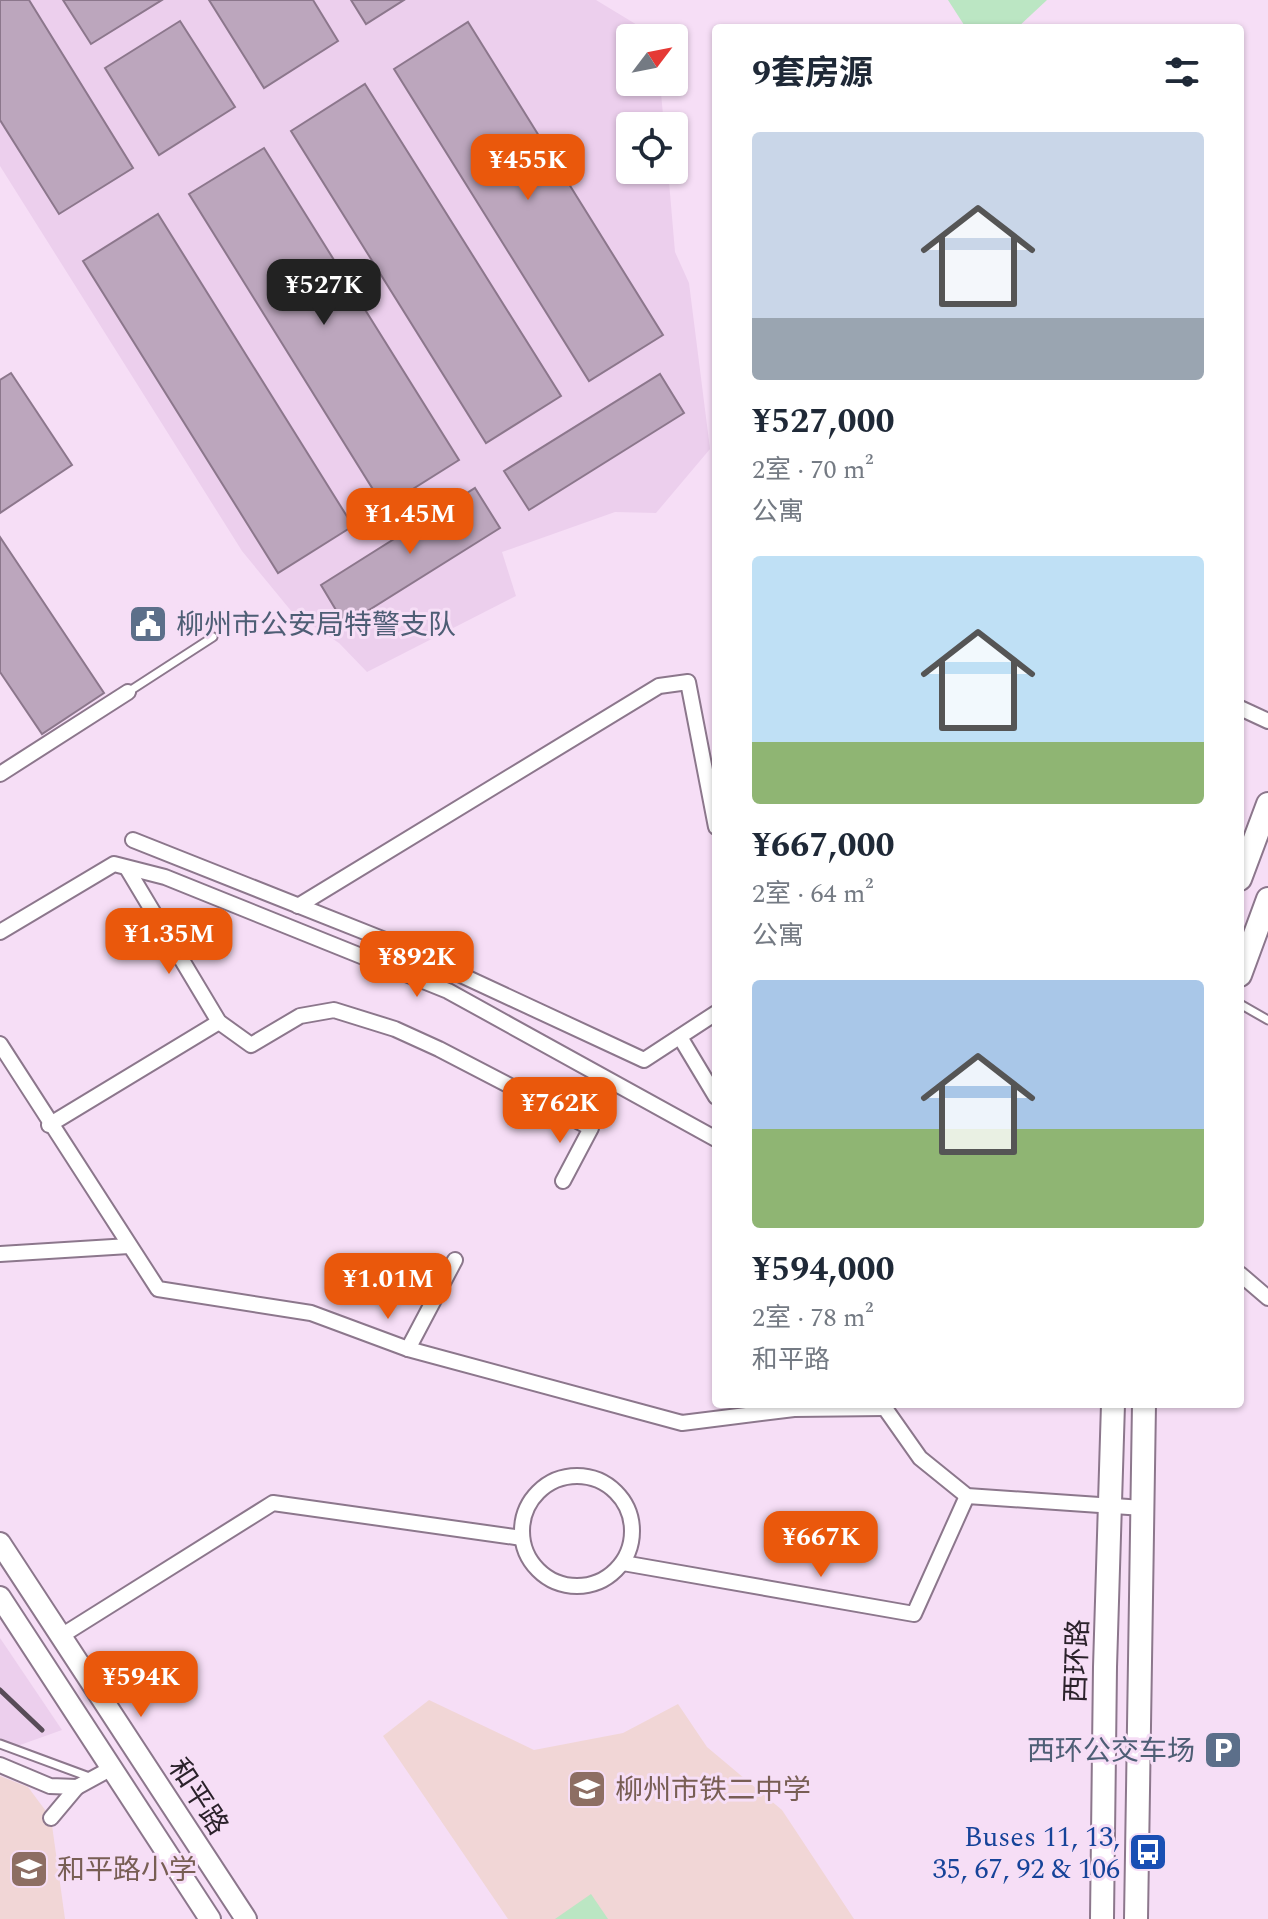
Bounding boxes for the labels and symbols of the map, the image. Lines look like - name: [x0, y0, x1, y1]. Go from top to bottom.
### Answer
- north arrow: [616, 24, 688, 96]
- pin: ¥455K: [472, 134, 584, 202]
- pin: ¥527K: [268, 259, 380, 327]
- pin: ¥1.45M: [345, 488, 475, 556]
- public building icon: 柳州市公安局特警支队: [127, 603, 169, 645]
- place label: 柳州市公安局特警支队: [176, 604, 456, 647]
- pin: ¥1.35M: [104, 908, 234, 976]
- pin: ¥892K: [361, 931, 473, 999]
- pin: ¥762K: [504, 1077, 616, 1145]
- pin: ¥1.01M: [323, 1253, 453, 1321]
- pin: ¥667K: [765, 1511, 877, 1579]
- street label: 西环路: [1055, 1618, 1100, 1704]
- pin: ¥594K: [85, 1651, 197, 1719]
- parking icon: 西环公交车场: [1202, 1729, 1244, 1771]
- place label: 西环公交车场: [1027, 1730, 1195, 1773]
- street label: 和平路: [157, 1750, 239, 1844]
- school or university icon: 柳州市铁二中学: [566, 1768, 608, 1810]
- place label: 柳州市铁二中学: [615, 1769, 811, 1812]
- place label: Buses 11, 13, 35, 67, 92 & 106: [933, 1816, 1120, 1891]
- bus stop icon: Buses 11, 13, 35, 67, 92 & 106: [1127, 1831, 1169, 1873]
- school or university icon: 和平路小学: [8, 1848, 50, 1890]
- place label: 和平路小学: [57, 1849, 197, 1892]

